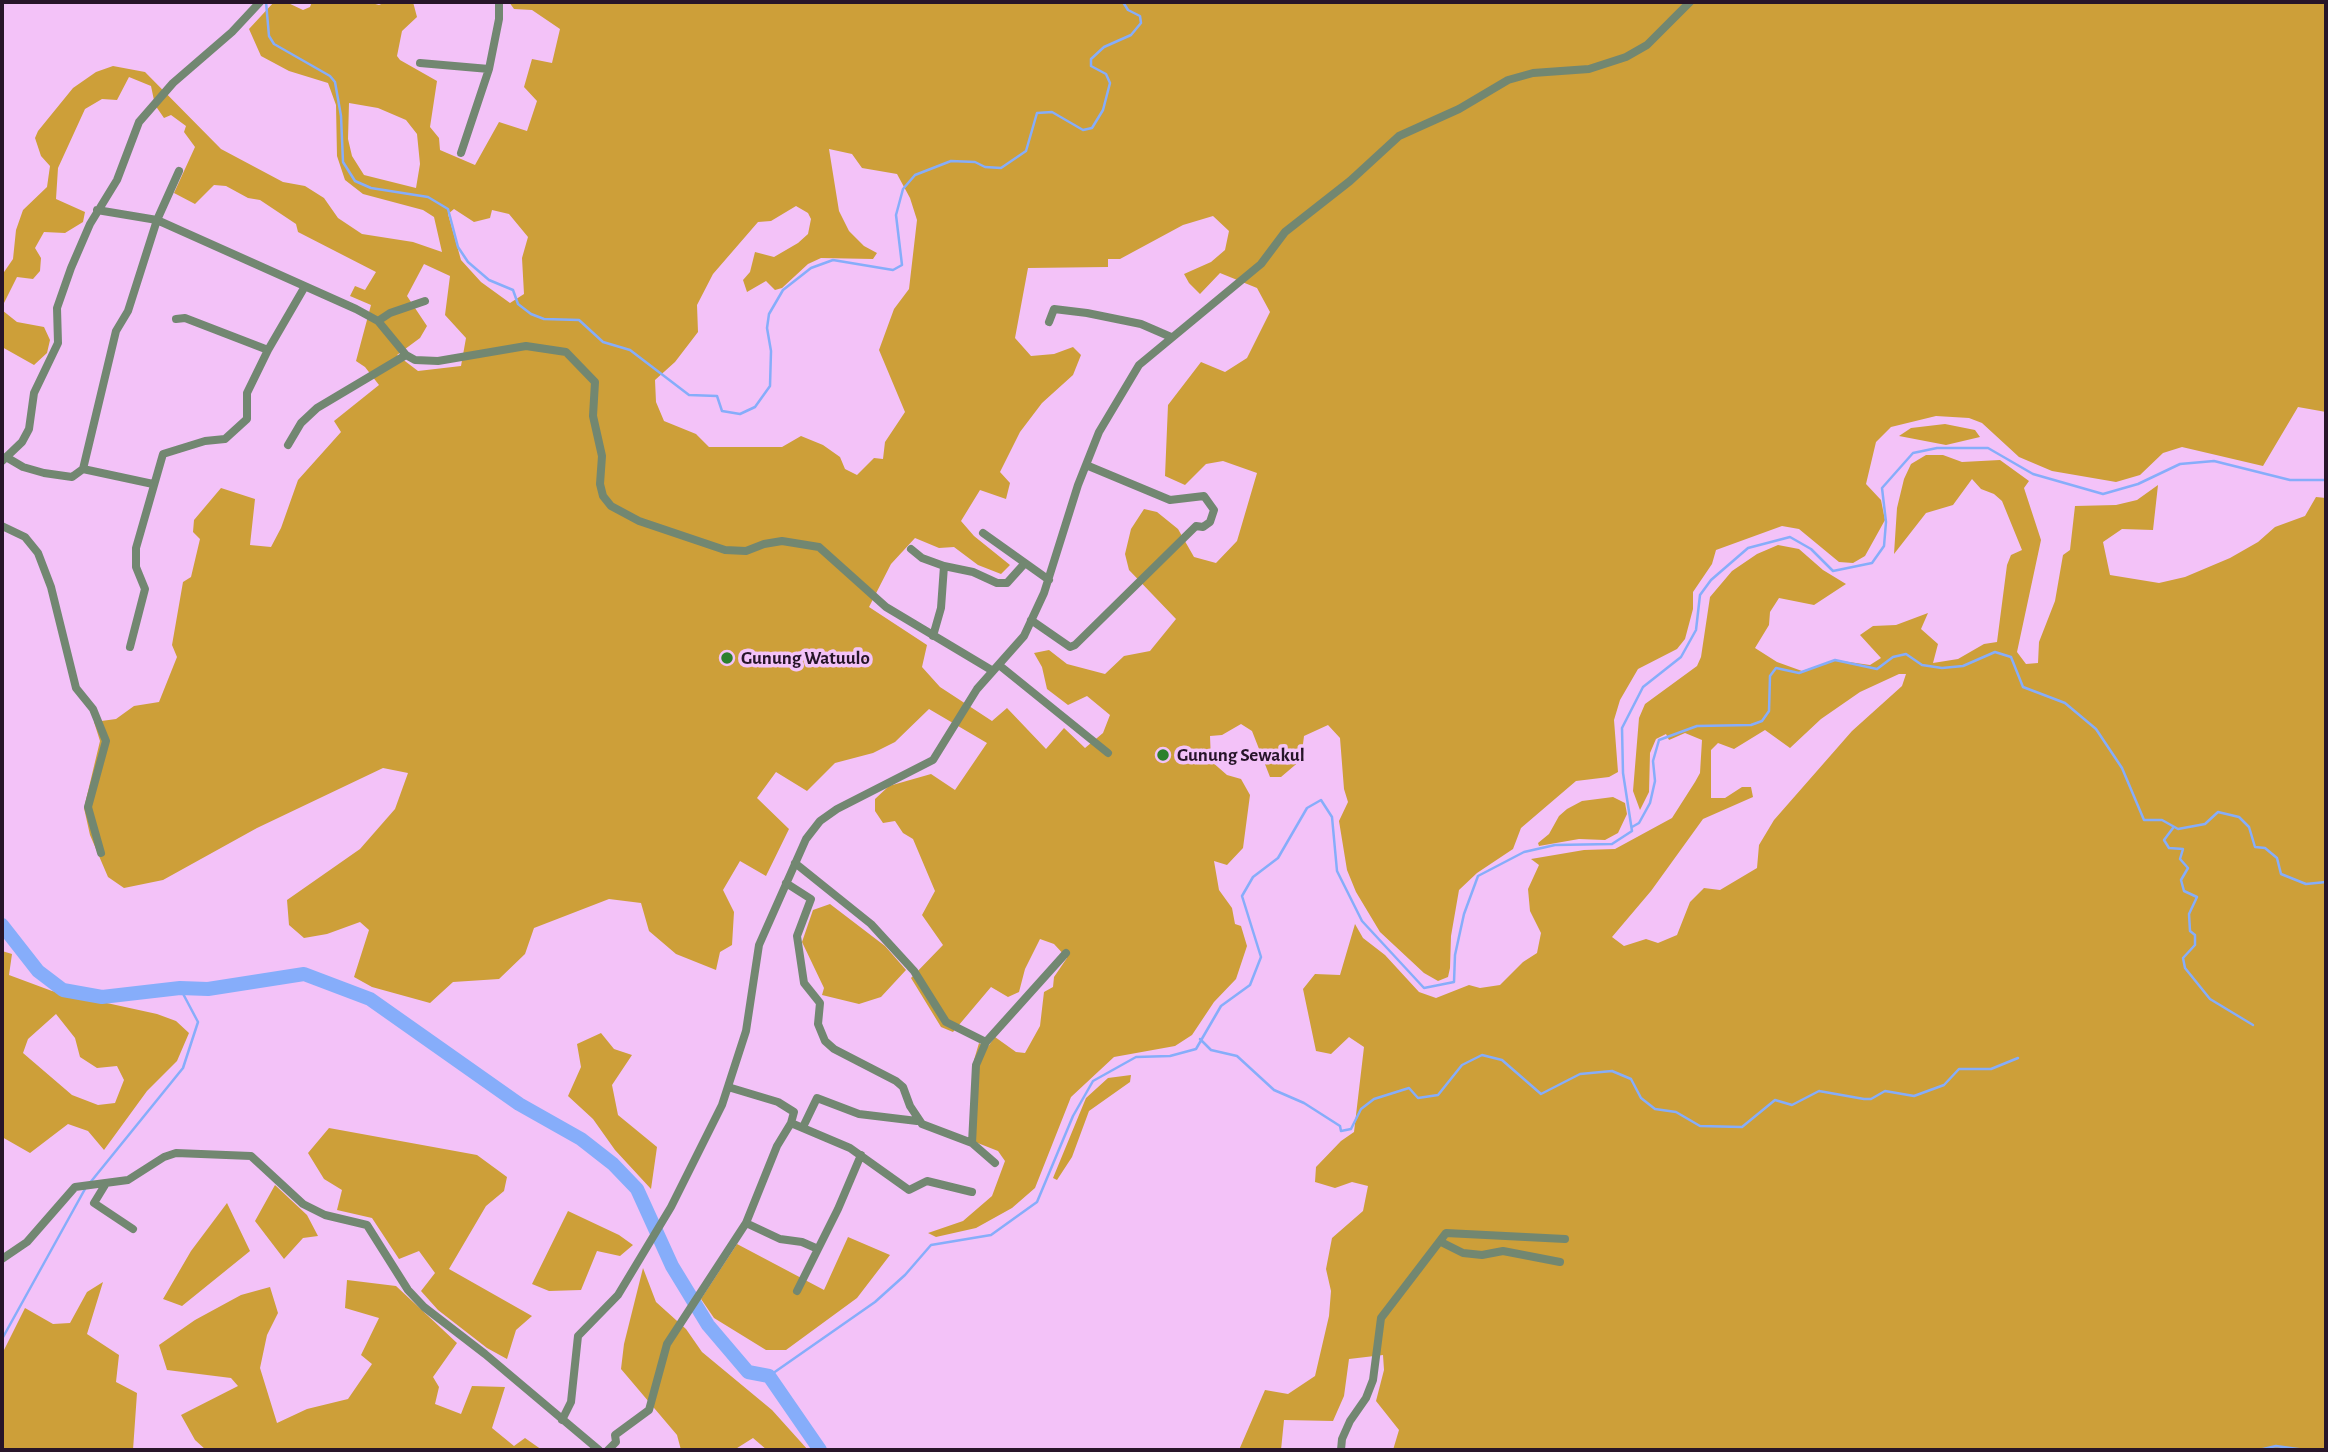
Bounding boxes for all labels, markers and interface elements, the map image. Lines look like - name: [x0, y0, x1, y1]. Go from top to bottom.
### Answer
- place label: Gunung Watuulo: [741, 647, 870, 669]
- marker: Gunung Watuulo: [719, 650, 735, 666]
- place label: Gunung Sewakul: [1177, 744, 1305, 766]
- marker: Gunung Sewakul: [1155, 747, 1171, 763]

